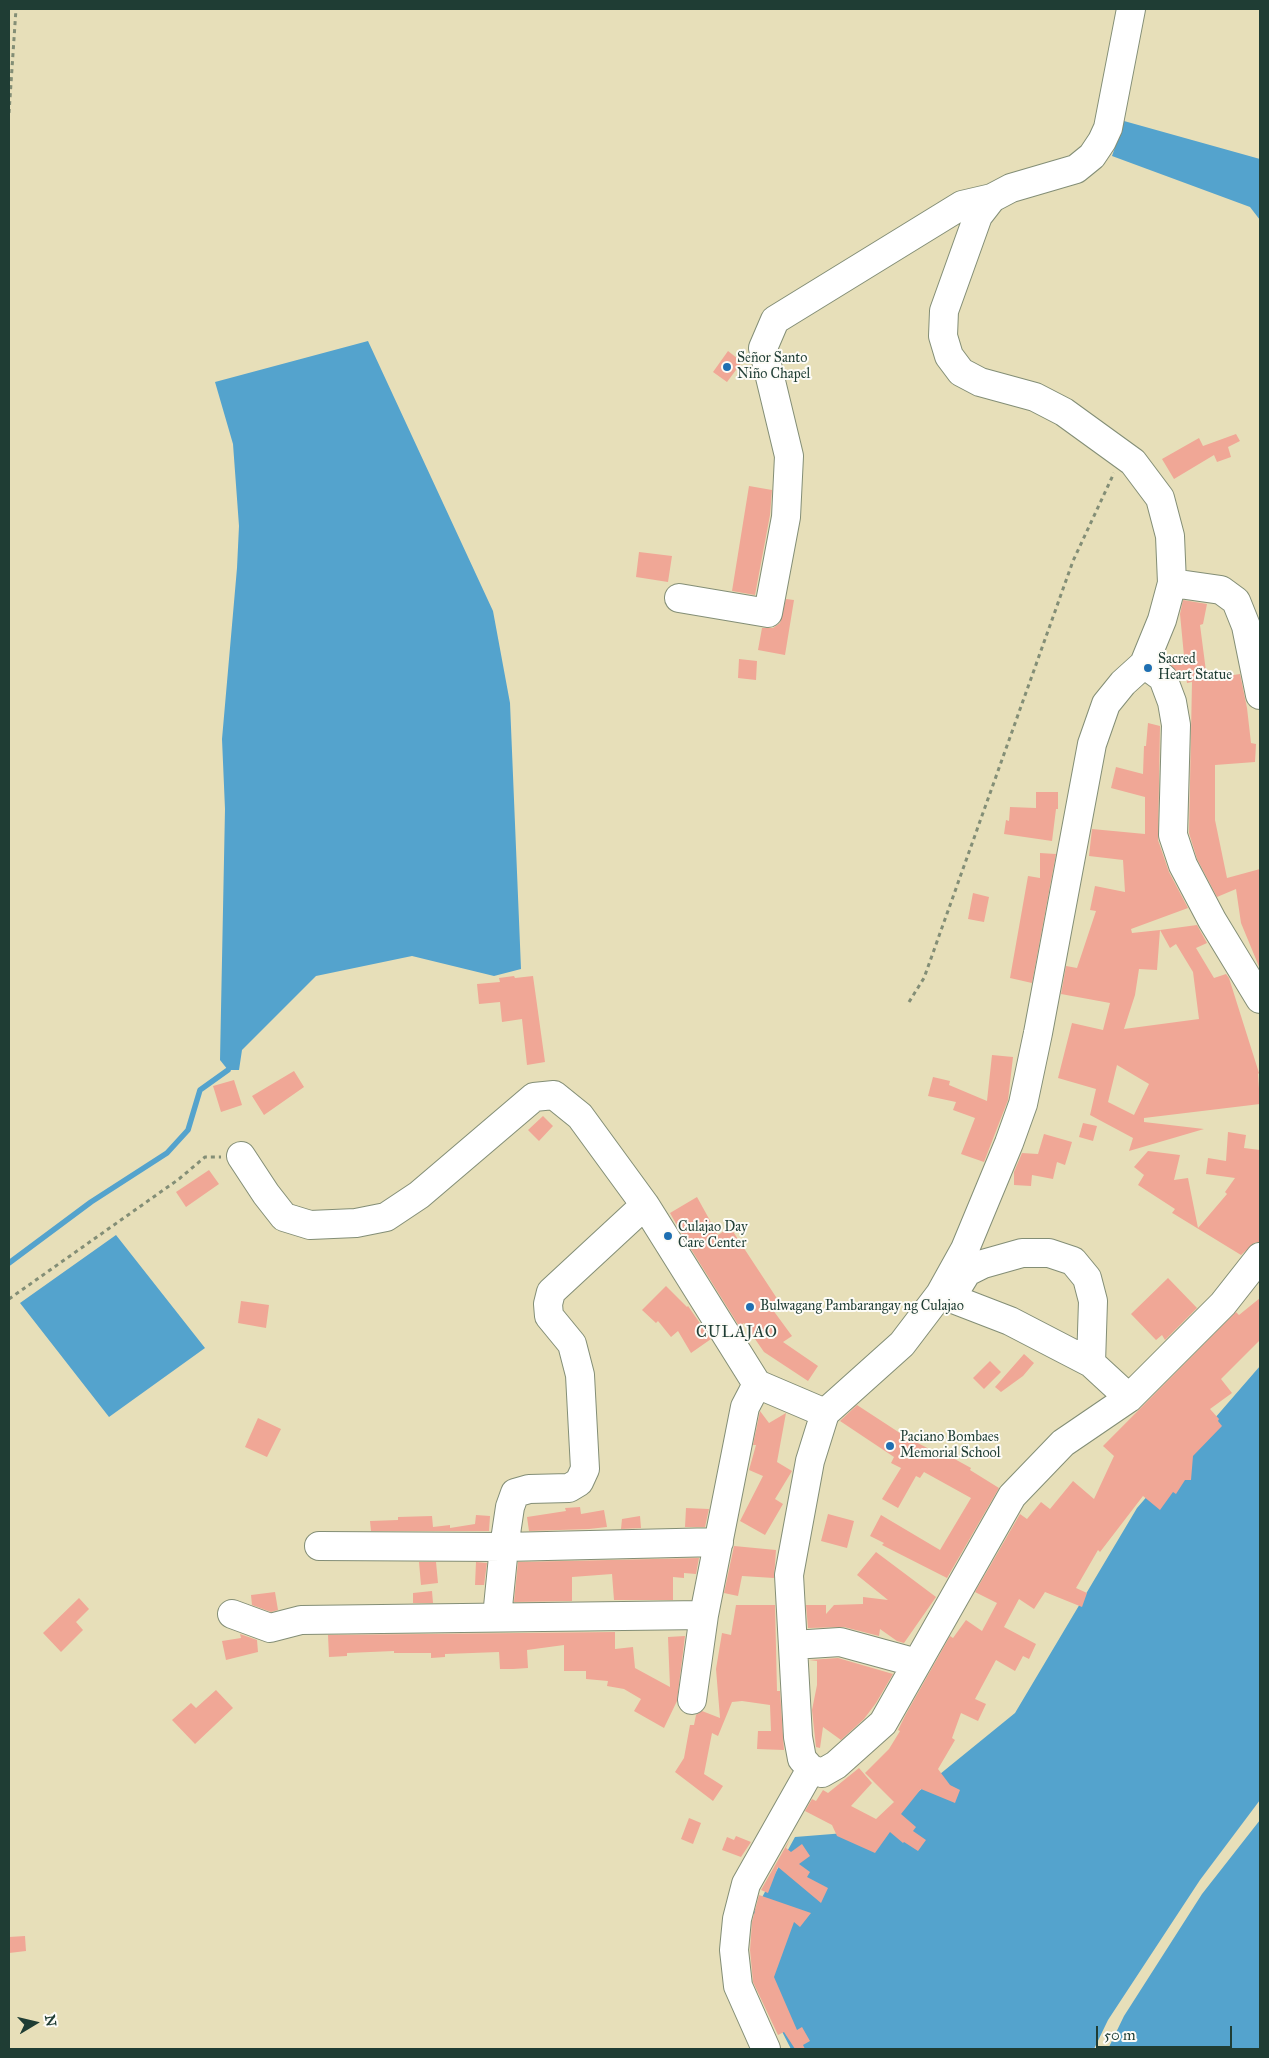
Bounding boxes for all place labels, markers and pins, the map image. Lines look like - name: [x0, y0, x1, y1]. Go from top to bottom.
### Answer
- place label: Señor Santo Niño Chapel: [737, 351, 810, 384]
- marker: Señor Santo Niño Chapel: [721, 361, 733, 373]
- place label: Sacred Heart Statue: [1158, 652, 1232, 684]
- marker: Sacred Heart Statue: [1142, 662, 1154, 674]
- place label: Culajao Day Care Center: [678, 1220, 748, 1252]
- marker: Culajao Day Care Center: [662, 1230, 674, 1242]
- place label: Bulwagang Pambarangay ng Culajao: [760, 1299, 964, 1315]
- marker: Bulwagang Pambarangay ng Culajao: [744, 1301, 756, 1313]
- place label: Paciano Bombaes Memorial School: [900, 1430, 1001, 1462]
- marker: Paciano Bombaes Memorial School: [884, 1440, 896, 1452]

